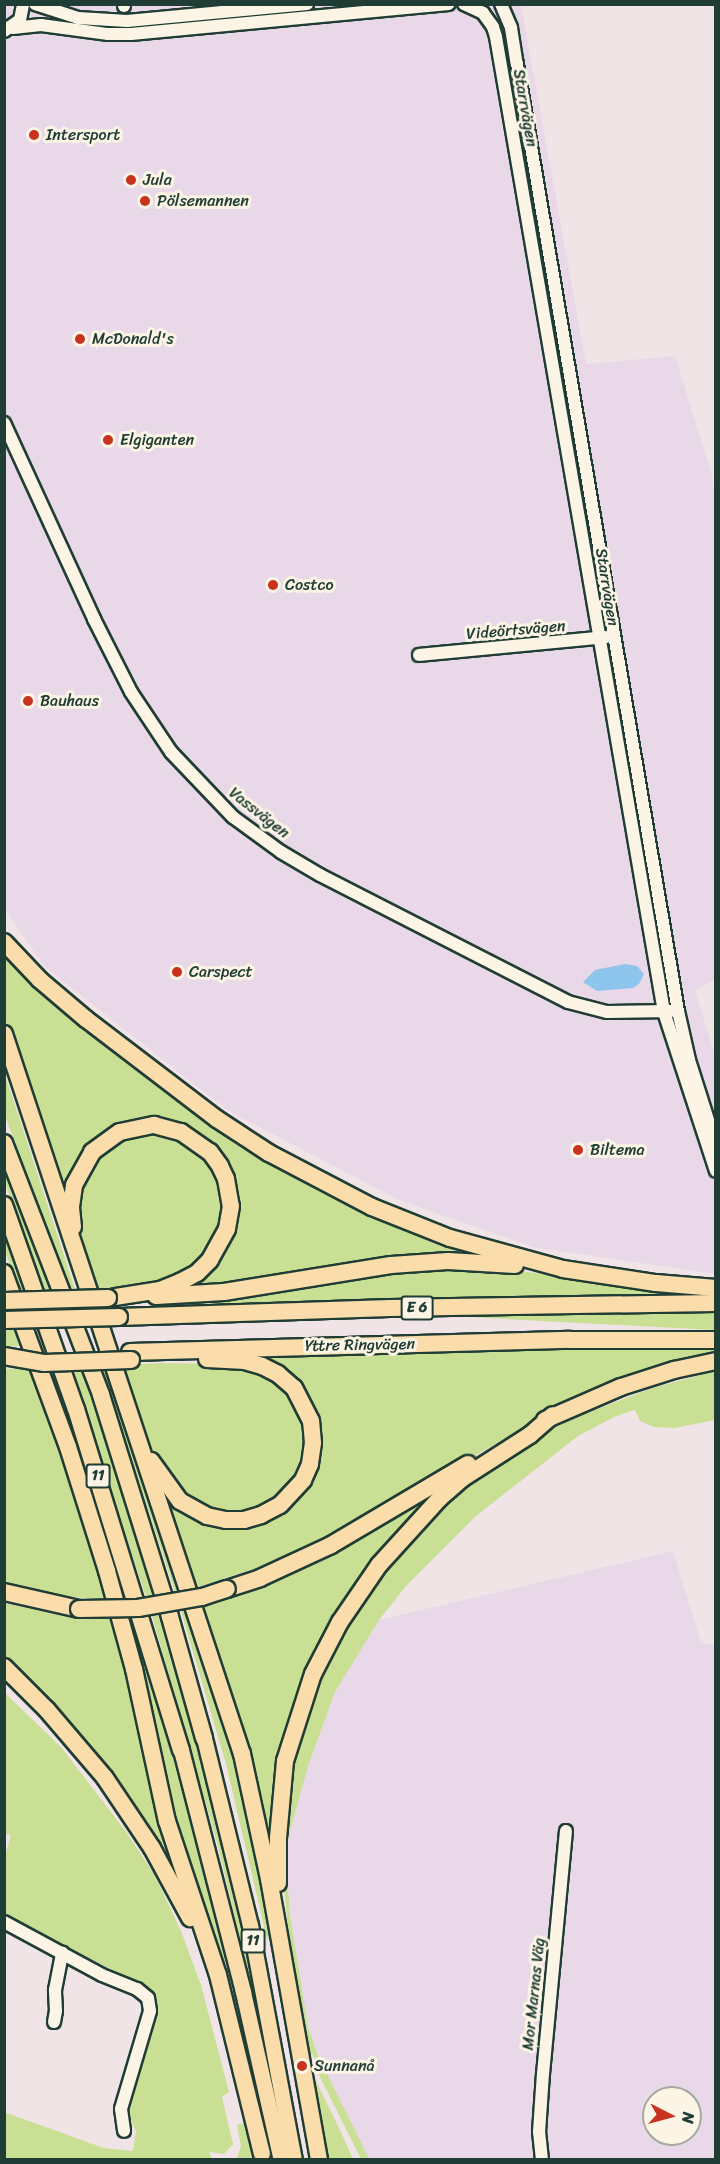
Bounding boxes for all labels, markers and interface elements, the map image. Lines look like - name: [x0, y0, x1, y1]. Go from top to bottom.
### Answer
- street label: Starrvägen: [509, 68, 541, 148]
- place label: Intersport: [46, 125, 120, 145]
- marker: Intersport: [27, 128, 41, 142]
- place label: Jula: [143, 170, 172, 190]
- marker: Jula: [124, 173, 138, 187]
- place label: Pölsemannen: [157, 191, 249, 211]
- marker: Pölsemannen: [138, 194, 152, 208]
- place label: McDonald's: [92, 329, 174, 349]
- marker: McDonald's: [73, 332, 87, 346]
- place label: Elgiganten: [120, 430, 194, 450]
- marker: Elgiganten: [101, 433, 115, 447]
- street label: Starrvägen: [591, 547, 623, 627]
- place label: Costco: [285, 575, 334, 595]
- marker: Costco: [266, 578, 280, 592]
- street label: Videörtsvägen: [466, 616, 566, 644]
- place label: Bauhaus: [40, 691, 99, 711]
- marker: Bauhaus: [21, 694, 35, 708]
- street label: Vassvägen: [225, 783, 293, 843]
- place label: Carspect: [189, 962, 253, 982]
- marker: Carspect: [170, 965, 184, 979]
- place label: Biltema: [590, 1140, 645, 1160]
- marker: Biltema: [571, 1143, 585, 1157]
- road number: E 6: [400, 1296, 434, 1320]
- street label: Yttre Ringvägen: [305, 1334, 415, 1356]
- road number: 11: [84, 1464, 112, 1488]
- road number: 11: [240, 1929, 266, 1953]
- street label: Mor Marnas Väg: [519, 1938, 549, 2050]
- place label: Sunnanå: [314, 2056, 375, 2076]
- marker: Sunnanå: [295, 2059, 309, 2073]
- north arrow: [642, 2086, 702, 2146]
- text: N: [673, 2111, 703, 2125]

